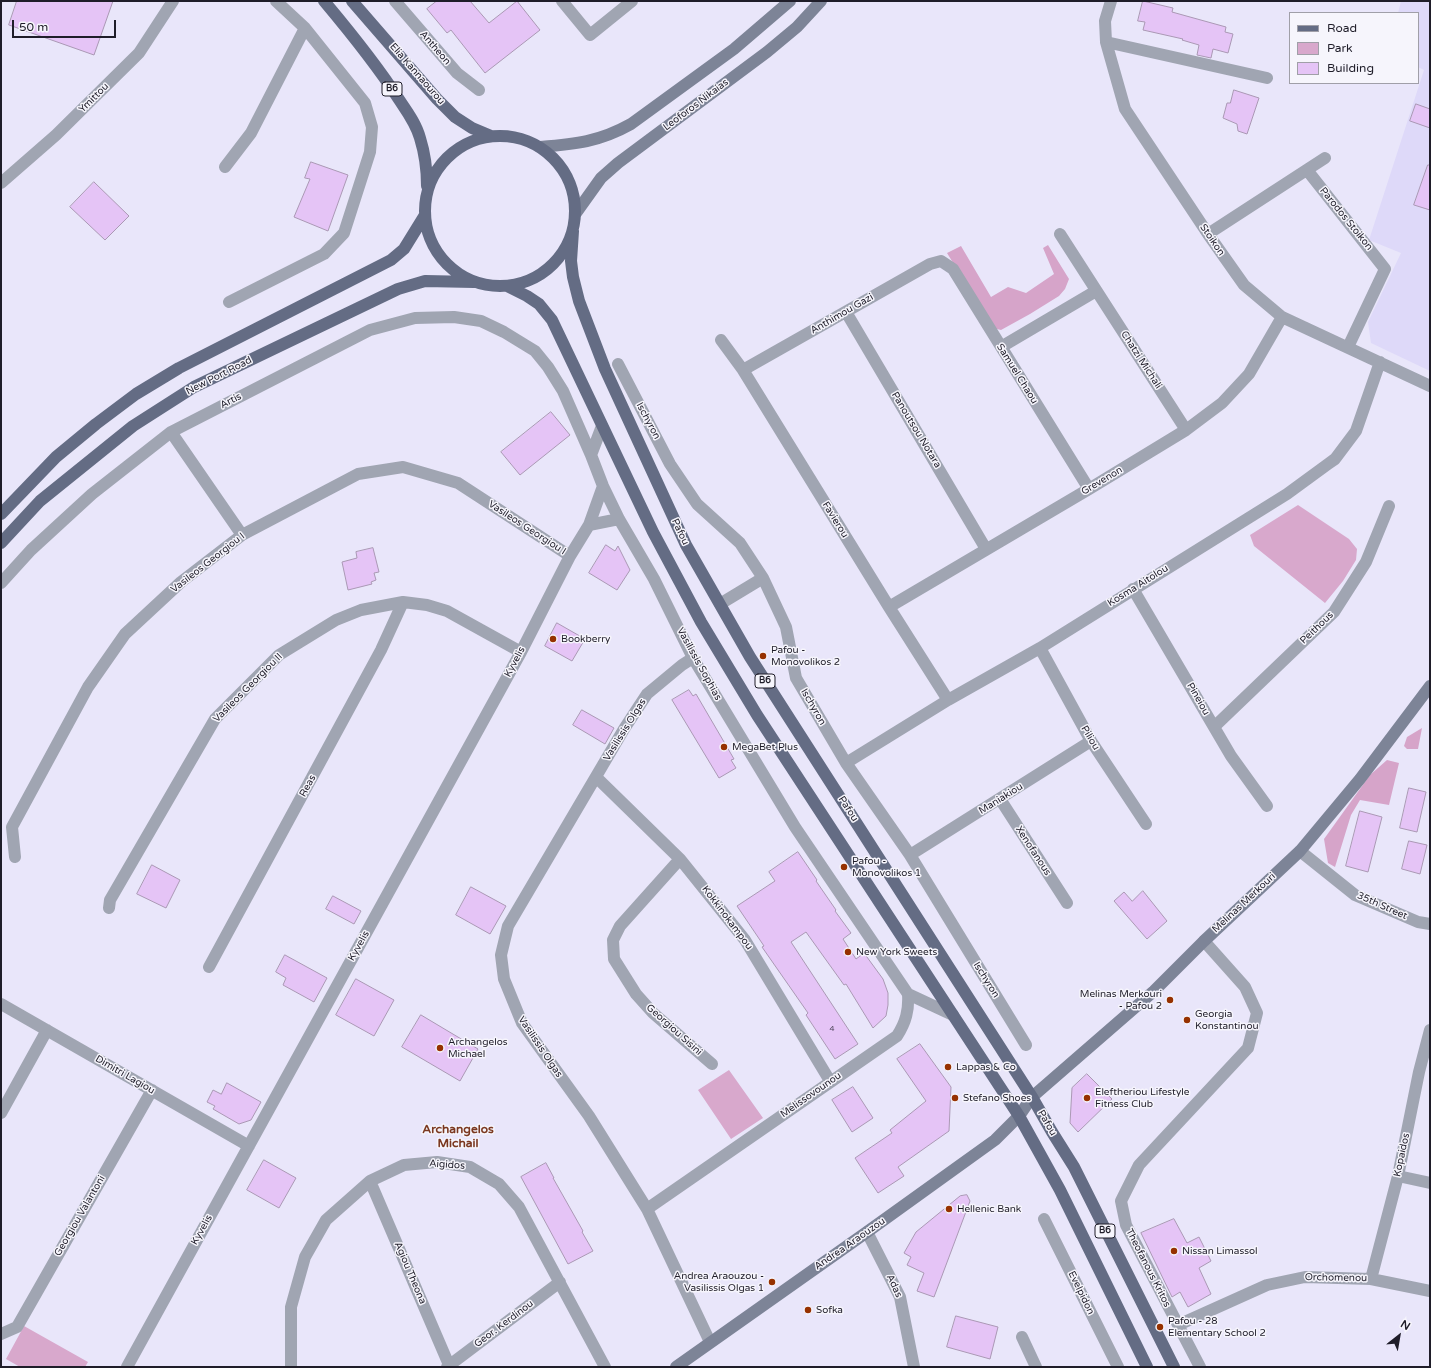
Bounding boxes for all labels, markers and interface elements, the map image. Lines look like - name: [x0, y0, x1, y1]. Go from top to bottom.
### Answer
- scale bar: [14, 12, 118, 38]
- legend: [1289, 12, 1419, 84]
- text: 50 m: [19, 20, 48, 34]
- text: Road: [1327, 21, 1357, 35]
- street label: Antheon: [417, 29, 453, 67]
- street label: Elia Kannaourou: [387, 41, 447, 107]
- text: Park: [1327, 41, 1353, 55]
- text: Building: [1327, 61, 1374, 75]
- street label: Leoforos Nikaias: [661, 77, 731, 133]
- street label: Ymittou: [77, 81, 111, 115]
- road number: B6: [382, 82, 402, 96]
- street label: Parodos Stoikon: [1317, 185, 1375, 253]
- street label: Stoikon: [1197, 222, 1227, 258]
- street label: Anthimou Gazi: [809, 291, 875, 337]
- street label: Chatzi Michali: [1118, 329, 1164, 391]
- street label: Samuel Chaou: [994, 342, 1040, 406]
- street label: New Port Road: [184, 354, 254, 398]
- street label: Panoutsou Notara: [889, 390, 943, 470]
- street label: Artis: [218, 391, 244, 411]
- street label: Ischyron: [633, 400, 663, 442]
- street label: Grevenon: [1079, 464, 1125, 498]
- street label: Vasileos Georgiou I: [486, 498, 568, 558]
- street label: Favierou: [819, 500, 851, 540]
- street label: Pafou: [669, 517, 691, 547]
- street label: Vasileos Georgiou I: [169, 530, 247, 596]
- street label: Kosma Aitolou: [1105, 563, 1171, 609]
- street label: Peithous: [1298, 609, 1336, 647]
- street label: Vasilissis Sophias: [674, 626, 724, 702]
- place label: Bookberry: [561, 633, 610, 645]
- marker: Bookberry: [548, 634, 558, 644]
- place label: Pafou - Monovolikos 2: [771, 644, 840, 668]
- street label: Kyvelis: [502, 645, 528, 679]
- street label: Vasileos Georgiou II: [211, 651, 285, 725]
- marker: Pafou - Monovolikos 2: [758, 651, 768, 661]
- road number: B6: [755, 674, 775, 688]
- street label: Pineiou: [1184, 681, 1212, 717]
- street label: Ischyron: [798, 687, 828, 727]
- street label: Vasilissis Olgas: [601, 697, 649, 763]
- street label: Piliou: [1078, 724, 1102, 752]
- place label: MegaBet Plus: [732, 741, 798, 753]
- marker: MegaBet Plus: [719, 742, 729, 752]
- street label: Reas: [297, 773, 319, 799]
- street label: Maniakiou: [977, 781, 1025, 817]
- street label: Pafou: [835, 794, 861, 824]
- street label: Xenofanous: [1013, 824, 1053, 878]
- place label: Pafou - Monovolikos 1: [852, 855, 921, 878]
- marker: Pafou - Monovolikos 1: [839, 862, 849, 872]
- street label: Melinas Merkouri: [1210, 871, 1278, 935]
- street label: Kokkinokampou: [699, 884, 755, 952]
- street label: 35th Street: [1355, 890, 1409, 922]
- street label: Kyvelis: [346, 929, 372, 963]
- place label: New York Sweets: [856, 946, 937, 958]
- marker: New York Sweets: [843, 947, 853, 957]
- street label: Ischyron: [970, 960, 1002, 1000]
- place label: Melinas Merkouri - Pafou 2: [1080, 988, 1162, 1012]
- marker: Melinas Merkouri - Pafou 2: [1165, 995, 1175, 1005]
- street label: Georgiou Sisini: [644, 1002, 704, 1058]
- place label: Georgia Konstantinou: [1195, 1008, 1259, 1032]
- street label: Vasilissis Olgas: [515, 1014, 565, 1080]
- marker: Georgia Konstantinou: [1182, 1015, 1192, 1025]
- house number: 4: [829, 1024, 835, 1034]
- place label: Archangelos Michael: [448, 1036, 508, 1060]
- marker: Archangelos Michael: [435, 1043, 445, 1053]
- street label: Dimitri Lagiou: [93, 1053, 157, 1097]
- place label: Lappas & Co: [956, 1061, 1016, 1073]
- marker: Lappas & Co: [943, 1062, 953, 1072]
- street label: Melissovounou: [778, 1070, 844, 1120]
- place label: Eleftheriou Lifestyle Fitness Club: [1095, 1086, 1189, 1110]
- place label: Stefano Shoes: [963, 1092, 1031, 1104]
- marker: Stefano Shoes: [950, 1093, 960, 1103]
- marker: Eleftheriou Lifestyle Fitness Club: [1082, 1093, 1092, 1103]
- street label: Pafou: [1035, 1108, 1059, 1138]
- district label: Archangelos Michail: [422, 1123, 494, 1151]
- street label: Kopaidos: [1392, 1132, 1412, 1178]
- street label: Aigidos: [429, 1158, 465, 1172]
- street label: Georgiou Valantoni: [52, 1174, 108, 1258]
- place label: Hellenic Bank: [957, 1203, 1021, 1215]
- marker: Hellenic Bank: [944, 1204, 954, 1214]
- street label: Kyvelis: [189, 1213, 215, 1247]
- street label: Andrea Araouzou: [812, 1215, 888, 1273]
- road number: B6: [1095, 1224, 1115, 1238]
- street label: Theofanous Kritos: [1123, 1227, 1173, 1309]
- street label: Agiou Theona: [391, 1240, 429, 1306]
- place label: Nissan Limassol: [1182, 1245, 1258, 1257]
- marker: Nissan Limassol: [1169, 1246, 1179, 1256]
- street label: Evelpidon: [1065, 1269, 1097, 1317]
- place label: Andrea Araouzou - Vasilissis Olgas 1: [674, 1270, 764, 1294]
- street label: Orchomenou: [1305, 1271, 1367, 1285]
- street label: Adas: [883, 1273, 905, 1299]
- marker: Andrea Araouzou - Vasilissis Olgas 1: [767, 1277, 777, 1287]
- street label: Geor. Kerdinou: [472, 1298, 536, 1350]
- place label: Sofka: [816, 1304, 843, 1316]
- marker: Sofka: [803, 1305, 813, 1315]
- place label: Pafou - 28 Elementary School 2: [1168, 1315, 1266, 1338]
- north arrow: [1379, 1316, 1419, 1356]
- text: N: [1398, 1317, 1413, 1333]
- marker: Pafou - 28 Elementary School 2: [1155, 1322, 1165, 1332]

